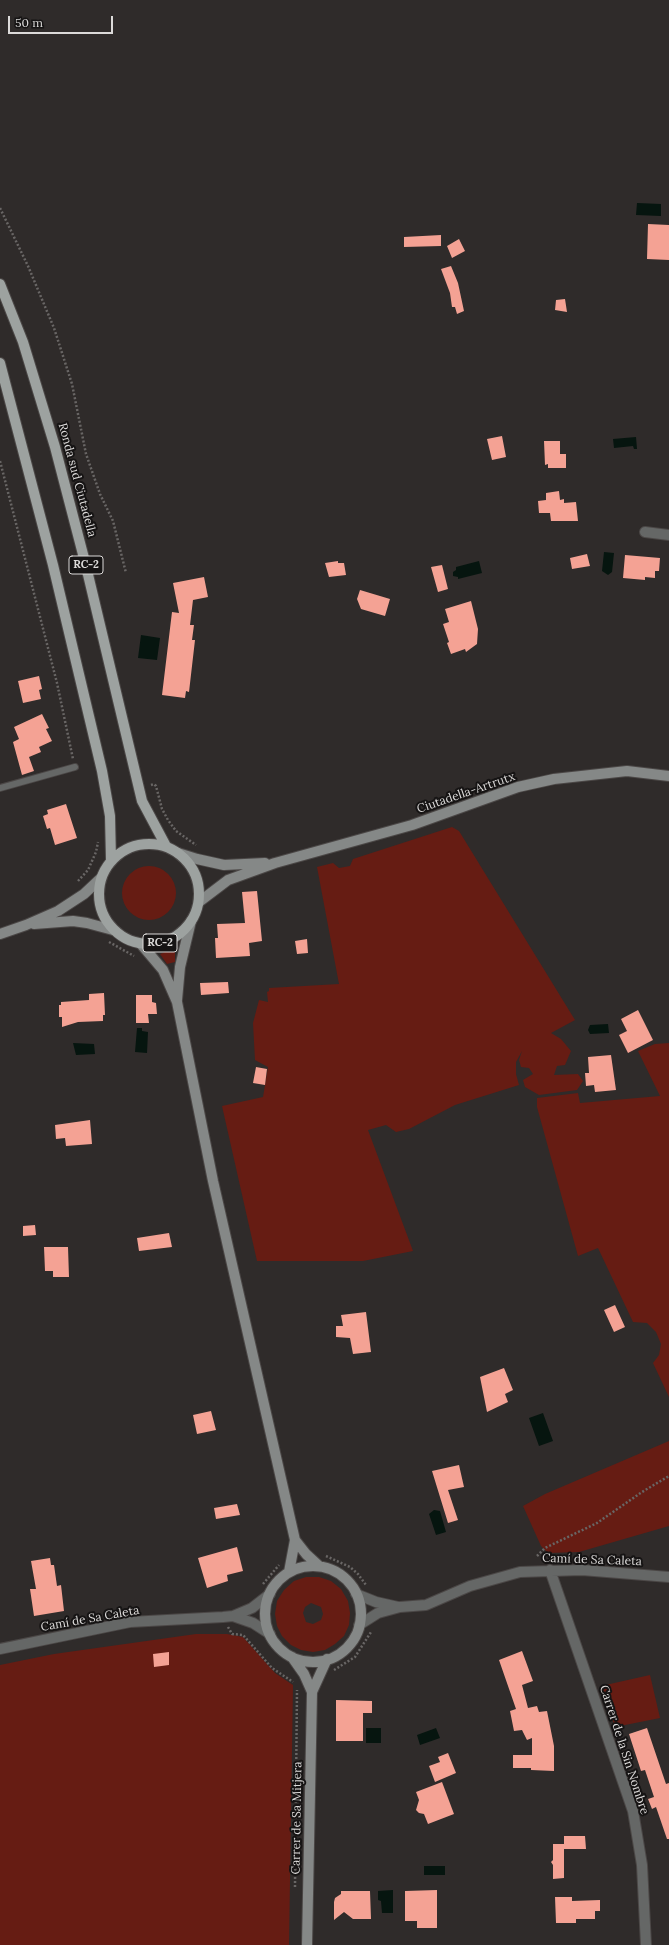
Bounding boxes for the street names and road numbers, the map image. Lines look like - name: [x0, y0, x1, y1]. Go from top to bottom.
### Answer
- street label: Ronda sud Ciutadella: [55, 421, 99, 539]
- road number: RC-2: [69, 556, 103, 574]
- street label: Ciutadella-Artrutx: [415, 769, 517, 817]
- road number: RC-2: [143, 934, 177, 952]
- street label: Camí de Sa Caleta: [542, 1551, 642, 1569]
- street label: Camí de Sa Caleta: [40, 1603, 140, 1635]
- street label: Carrer de la Sin Nombre: [596, 1684, 652, 1816]
- street label: Carrer de Sa Mitjera: [289, 1761, 305, 1875]

